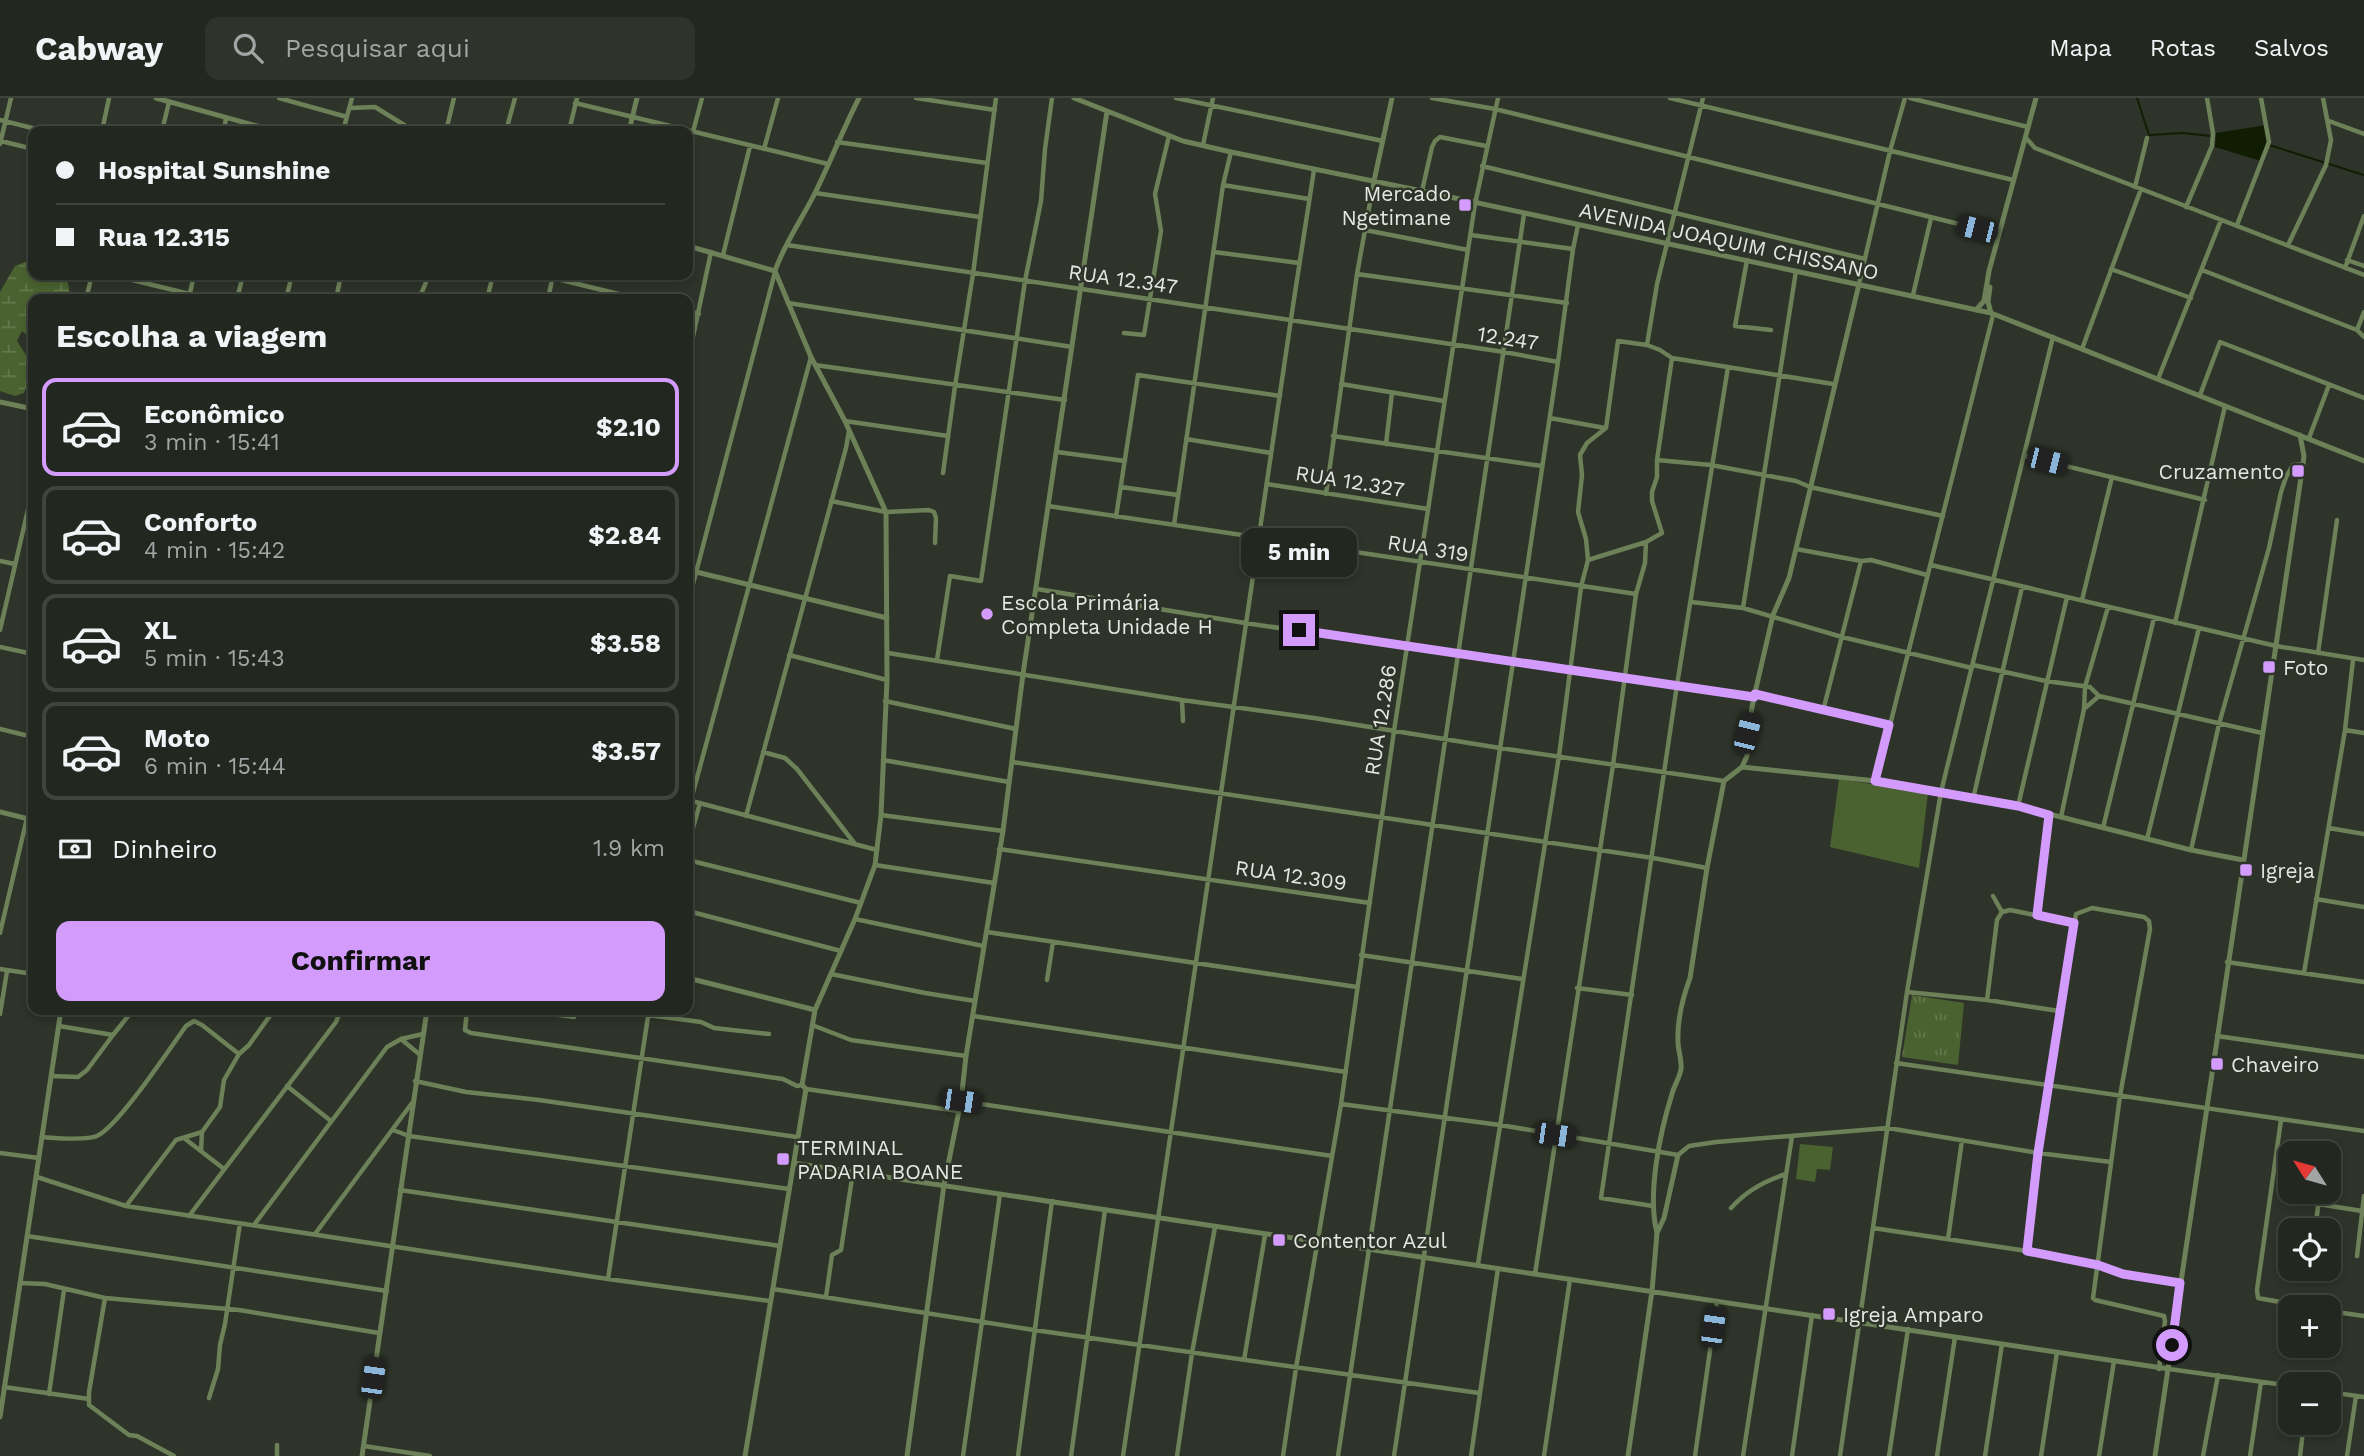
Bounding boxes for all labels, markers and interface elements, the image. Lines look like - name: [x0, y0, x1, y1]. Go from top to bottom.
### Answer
- search box: [205, 17, 695, 80]
- text: Cabway: [35, 29, 163, 68]
- icon: search: [229, 29, 267, 67]
- text: Pesquisar aqui: [285, 33, 470, 63]
- text: Mapa: [2049, 34, 2112, 62]
- text: Rotas: [2150, 34, 2216, 62]
- text: Salvos: [2254, 34, 2329, 62]
- text: Hospital Sunshine: [98, 155, 330, 185]
- place label: Mercado Ngetimane: [1341, 181, 1451, 230]
- marker: Mercado Ngetimane: [1457, 197, 1473, 213]
- street label: AVENIDA JOAQUIM CHISSANO: [1577, 197, 1881, 285]
- car: [1955, 214, 2000, 244]
- text: Rua 12.315: [98, 222, 230, 252]
- street label: RUA 12.347: [1067, 259, 1179, 299]
- text: Escolha a viagem: [56, 317, 327, 355]
- street label: 12.247: [1476, 321, 1540, 355]
- icon: car: [60, 396, 123, 459]
- text: Econômico: [144, 399, 285, 429]
- text: $2.10: [596, 412, 661, 442]
- text: 3 min · 15:41: [144, 429, 280, 456]
- car: [2025, 446, 2070, 476]
- place label: Cruzamento: [2159, 459, 2284, 484]
- street label: RUA 12.327: [1294, 460, 1406, 502]
- marker: Cruzamento: [2290, 463, 2306, 479]
- icon: car: [60, 504, 123, 567]
- text: Conforto: [144, 507, 257, 537]
- text: $2.84: [588, 520, 661, 550]
- callout: 5 min: [1241, 528, 1357, 578]
- street label: RUA 319: [1386, 529, 1470, 567]
- text: 4 min · 15:42: [144, 537, 285, 564]
- text: 5 min: [1268, 539, 1330, 566]
- place label: Escola Primária Completa Unidade H: [1001, 590, 1213, 639]
- marker: Escola Primária Completa Unidade H: [979, 606, 995, 622]
- icon: car: [60, 612, 123, 675]
- route end: [1283, 614, 1315, 646]
- text: XL: [144, 615, 177, 645]
- text: $3.58: [590, 628, 661, 658]
- text: 5 min · 15:43: [144, 645, 285, 672]
- place label: Foto: [2283, 655, 2328, 680]
- marker: Foto: [2261, 659, 2277, 675]
- street label: RUA 12.286: [1359, 663, 1401, 777]
- car: [1732, 710, 1763, 756]
- icon: car: [60, 720, 123, 783]
- text: Moto: [144, 723, 210, 753]
- text: $3.57: [591, 736, 661, 766]
- text: 6 min · 15:44: [144, 753, 286, 780]
- icon: cash: [56, 830, 94, 868]
- text: Dinheiro: [112, 834, 217, 864]
- text: 1.9 km: [593, 835, 665, 862]
- street label: RUA 12.309: [1234, 855, 1348, 895]
- place label: Igreja: [2260, 858, 2315, 883]
- marker: Igreja: [2238, 862, 2254, 878]
- button: Confirmar: [56, 921, 665, 1001]
- place label: Chaveiro: [2231, 1052, 2319, 1077]
- marker: Chaveiro: [2209, 1056, 2225, 1072]
- car: [939, 1088, 984, 1114]
- car: [1533, 1122, 1578, 1148]
- place label: TERMINAL PADARIA BOANE: [797, 1135, 963, 1184]
- north arrow: [2278, 1141, 2342, 1204]
- map controls: [2278, 1141, 2341, 1435]
- marker: TERMINAL PADARIA BOANE: [775, 1151, 791, 1167]
- button: locate: [2278, 1218, 2341, 1281]
- place label: Contentor Azul: [1293, 1228, 1447, 1253]
- marker: Contentor Azul: [1271, 1232, 1287, 1248]
- button: +: [2278, 1295, 2341, 1358]
- place label: Igreja Amparo: [1843, 1302, 1984, 1327]
- car: [1700, 1305, 1727, 1349]
- marker: Igreja Amparo: [1821, 1306, 1837, 1322]
- route start: [2156, 1329, 2188, 1361]
- car: [360, 1356, 387, 1400]
- button: −: [2278, 1372, 2341, 1435]

